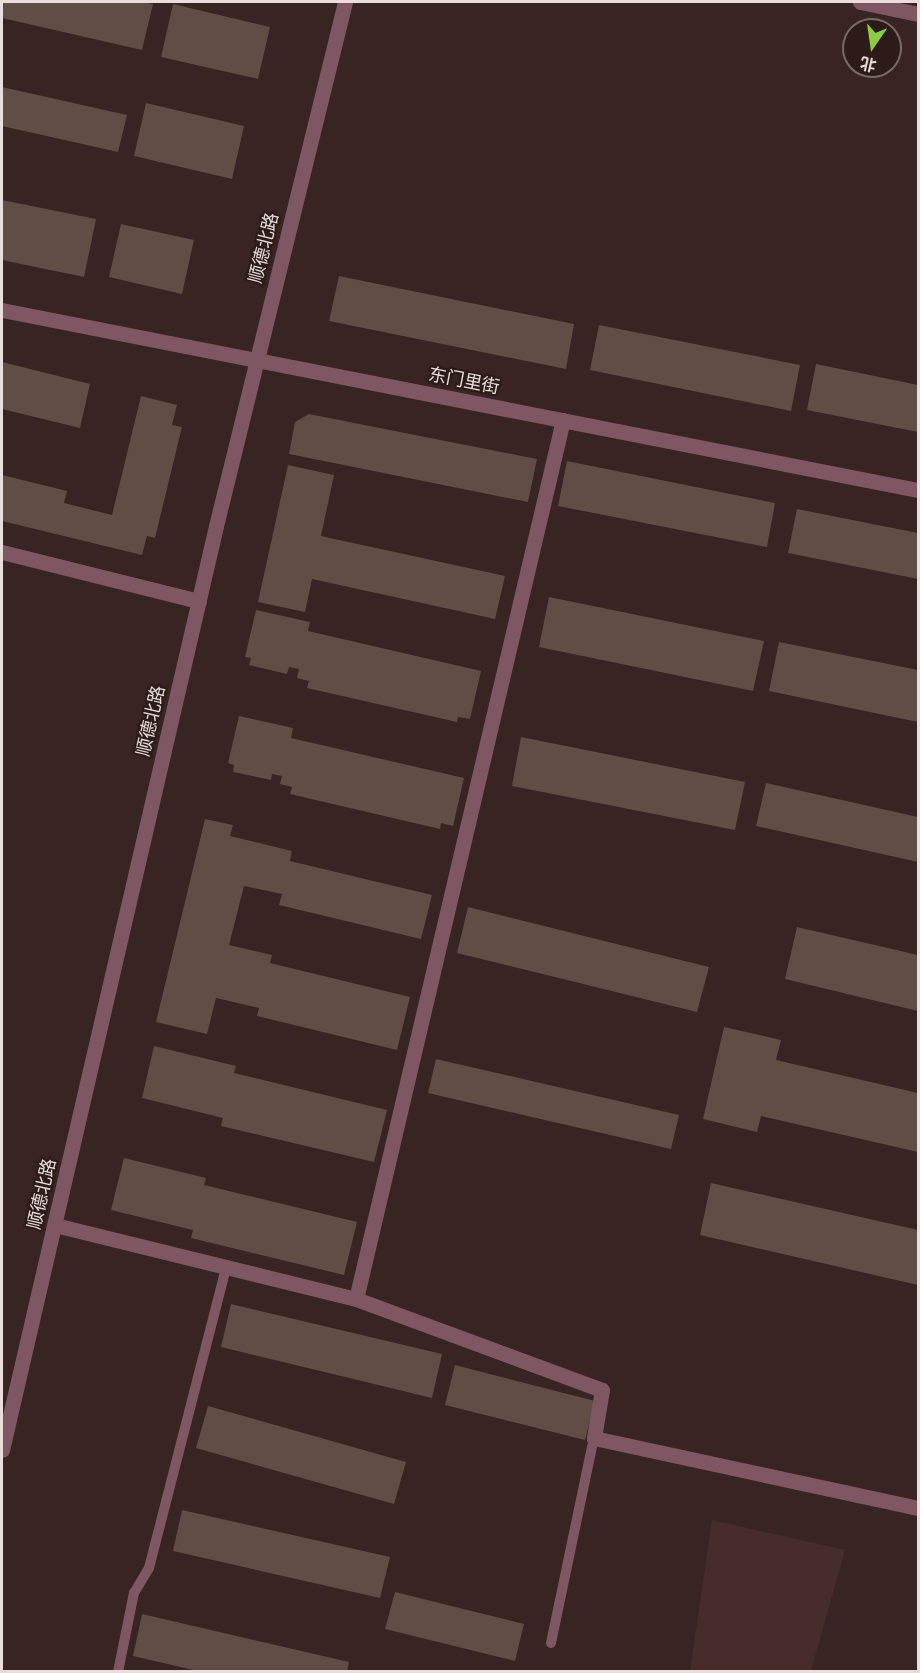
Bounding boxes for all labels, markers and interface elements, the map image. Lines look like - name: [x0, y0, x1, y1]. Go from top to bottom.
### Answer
- north arrow: [842, 18, 902, 78]
- text: 北: [859, 54, 878, 74]
- street label: 顺德北路: [245, 210, 283, 286]
- street label: 东门里街: [427, 364, 501, 398]
- street label: 顺德北路: [132, 683, 170, 759]
- street label: 顺德北路: [23, 1156, 61, 1232]

